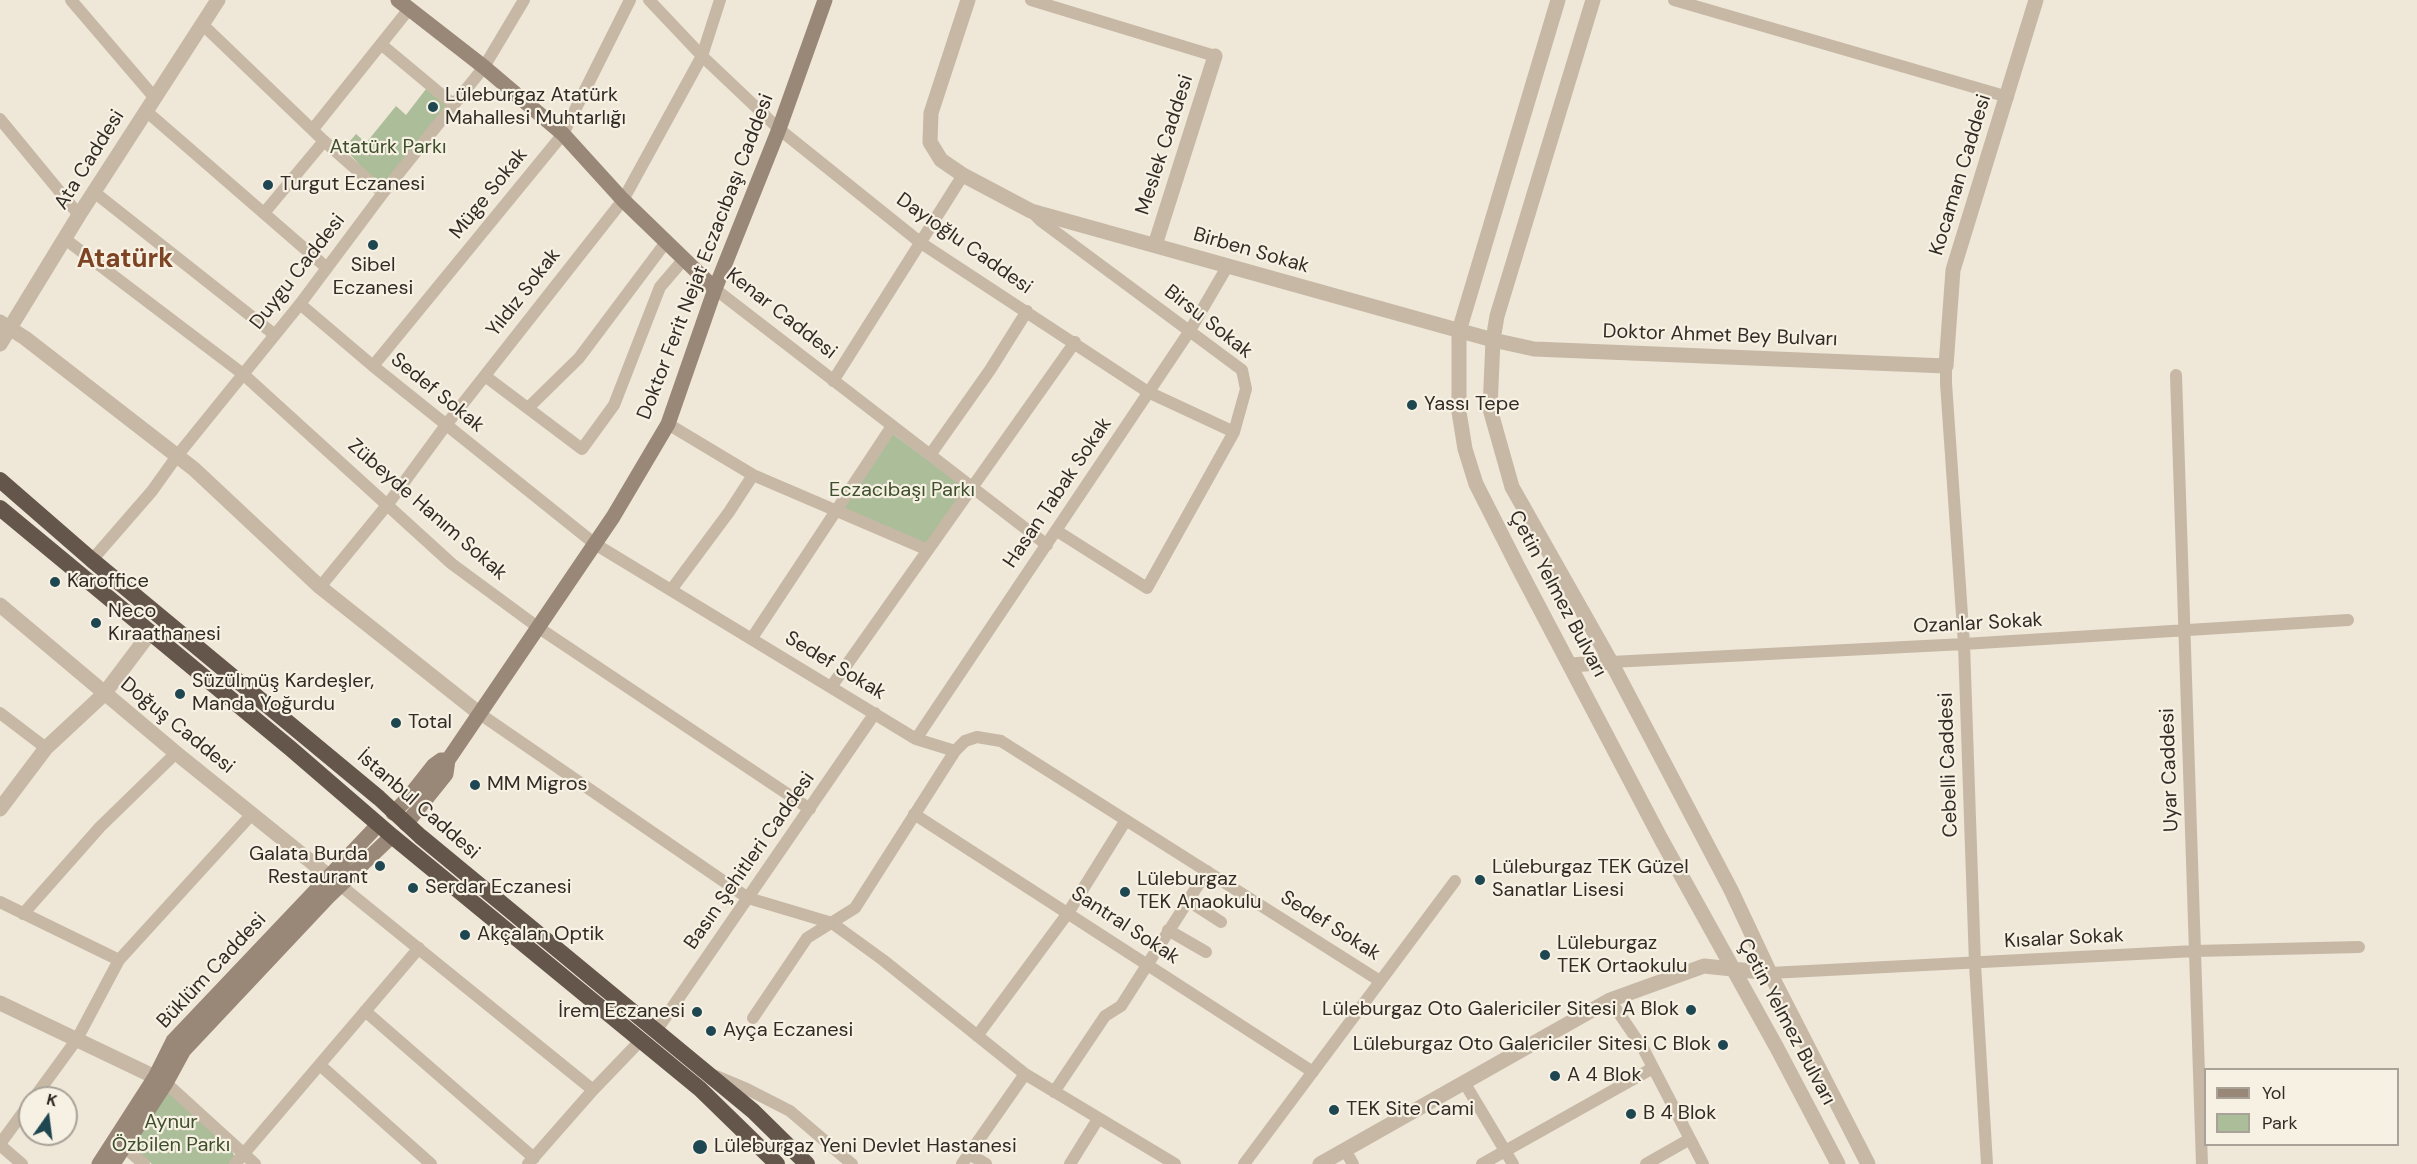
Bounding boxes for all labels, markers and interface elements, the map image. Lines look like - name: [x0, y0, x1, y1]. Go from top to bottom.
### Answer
- street label: Meslek Caddesi: [1131, 72, 1199, 218]
- place label: Lüleburgaz Atatürk Mahallesi Muhtarlığı: [445, 84, 626, 131]
- street label: Doktor Ferit Nejat Eczacıbaşı Caddesi: [633, 91, 779, 423]
- street label: Kocaman Caddesi: [1925, 92, 1997, 258]
- marker: Lüleburgaz Atatürk Mahallesi Muhtarlığı: [426, 100, 440, 114]
- street label: Ata Caddesi: [50, 106, 130, 214]
- park label: Atatürk Parkı: [330, 136, 446, 160]
- street label: Müge Sokak: [445, 144, 533, 244]
- place label: Turgut Eczanesi: [280, 173, 425, 197]
- marker: Turgut Eczanesi: [261, 178, 275, 192]
- street label: Dayıoğlu Caddesi: [891, 188, 1037, 300]
- street label: Duygu Caddesi: [245, 209, 351, 335]
- street label: Birben Sokak: [1190, 223, 1312, 279]
- marker: Sibel Eczanesi: [366, 238, 380, 252]
- district label: Atatürk: [77, 244, 173, 276]
- street label: Yıldız Sokak: [482, 244, 566, 342]
- place label: Sibel Eczanesi: [333, 254, 413, 301]
- street label: Kenar Caddesi: [721, 263, 841, 365]
- street label: Birsu Sokak: [1159, 280, 1257, 364]
- street label: Doktor Ahmet Bey Bulvarı: [1602, 320, 1838, 352]
- street label: Sedef Sokak: [385, 348, 489, 438]
- place label: Yassı Tepe: [1424, 393, 1520, 417]
- marker: Yassı Tepe: [1405, 398, 1419, 412]
- street label: Hasan Tabak Sokak: [999, 413, 1117, 573]
- street label: Zübeyde Hanım Sokak: [342, 434, 512, 586]
- park label: Eczacıbaşı Parkı: [829, 479, 975, 503]
- street label: Çetin Yelmez Bulvarı: [1503, 507, 1611, 681]
- place label: Karoffice: [67, 570, 149, 594]
- marker: Karoffice: [48, 575, 62, 589]
- place label: Neco Kıraathanesi: [108, 600, 221, 647]
- street label: Ozanlar Sokak: [1913, 609, 2043, 639]
- marker: Neco Kıraathanesi: [89, 616, 103, 630]
- street label: Sedef Sokak: [780, 627, 890, 705]
- place label: Süzülmüş Kardeşler, Manda Yoğurdu: [192, 670, 374, 717]
- street label: Doğuş Caddesi: [115, 673, 239, 779]
- marker: Süzülmüş Kardeşler, Manda Yoğurdu: [173, 687, 187, 701]
- street label: Cebelli Caddesi: [1934, 692, 1964, 838]
- street label: Uyar Caddesi: [2156, 708, 2184, 832]
- place label: Total: [408, 711, 452, 735]
- marker: Total: [389, 716, 403, 730]
- street label: İstanbul Caddesi: [352, 745, 484, 865]
- street label: Basın Şehitleri Caddesi: [680, 768, 820, 954]
- place label: MM Migros: [487, 773, 588, 797]
- marker: MM Migros: [468, 778, 482, 792]
- place label: Galata Burda Restaurant: [249, 843, 368, 890]
- place label: Lüleburgaz TEK Güzel Sanatlar Lisesi: [1492, 856, 1689, 903]
- marker: Galata Burda Restaurant: [373, 859, 387, 873]
- place label: Lüleburgaz TEK Anaokulu: [1137, 868, 1261, 915]
- marker: Lüleburgaz TEK Güzel Sanatlar Lisesi: [1473, 873, 1487, 887]
- place label: Serdar Eczanesi: [425, 876, 572, 900]
- marker: Serdar Eczanesi: [406, 881, 420, 895]
- street label: Santral Sokak: [1066, 882, 1184, 970]
- marker: Lüleburgaz TEK Anaokulu: [1118, 885, 1132, 899]
- street label: Sedef Sokak: [1276, 886, 1384, 966]
- street label: Büklüm Caddesi: [152, 908, 272, 1034]
- place label: Akçalan Optik: [477, 923, 604, 947]
- street label: Kısalar Sokak: [2004, 924, 2124, 954]
- marker: Akçalan Optik: [458, 928, 472, 942]
- place label: Lüleburgaz TEK Ortaokulu: [1557, 932, 1687, 979]
- street label: Çetin Yelmez Bulvarı: [1732, 935, 1840, 1109]
- marker: Lüleburgaz TEK Ortaokulu: [1538, 948, 1552, 962]
- place label: Lüleburgaz Oto Galericiler Sitesi A Blok: [1322, 998, 1679, 1022]
- place label: İrem Eczanesi: [558, 1000, 685, 1024]
- marker: Lüleburgaz Oto Galericiler Sitesi A Blok: [1684, 1003, 1698, 1017]
- marker: İrem Eczanesi: [690, 1005, 704, 1019]
- place label: Ayça Eczanesi: [723, 1019, 853, 1043]
- marker: Ayça Eczanesi: [704, 1024, 718, 1038]
- place label: Lüleburgaz Oto Galericiler Sitesi C Blok: [1353, 1033, 1711, 1057]
- marker: Lüleburgaz Oto Galericiler Sitesi C Blok: [1716, 1038, 1730, 1052]
- place label: A 4 Blok: [1567, 1064, 1642, 1088]
- legend: [2204, 1068, 2399, 1146]
- marker: A 4 Blok: [1548, 1069, 1562, 1083]
- text: Yol: [2262, 1081, 2286, 1105]
- north arrow: [18, 1086, 78, 1146]
- text: K: [44, 1089, 60, 1111]
- place label: TEK Site Cami: [1346, 1098, 1474, 1122]
- place label: B 4 Blok: [1643, 1102, 1716, 1126]
- marker: TEK Site Cami: [1327, 1103, 1341, 1117]
- marker: B 4 Blok: [1624, 1107, 1638, 1121]
- park label: Aynur Özbilen Parkı: [112, 1111, 230, 1158]
- text: Park: [2262, 1111, 2298, 1135]
- place label: Lüleburgaz Yeni Devlet Hastanesi: [714, 1135, 1017, 1159]
- marker: Lüleburgaz Yeni Devlet Hastanesi: [691, 1138, 709, 1156]

